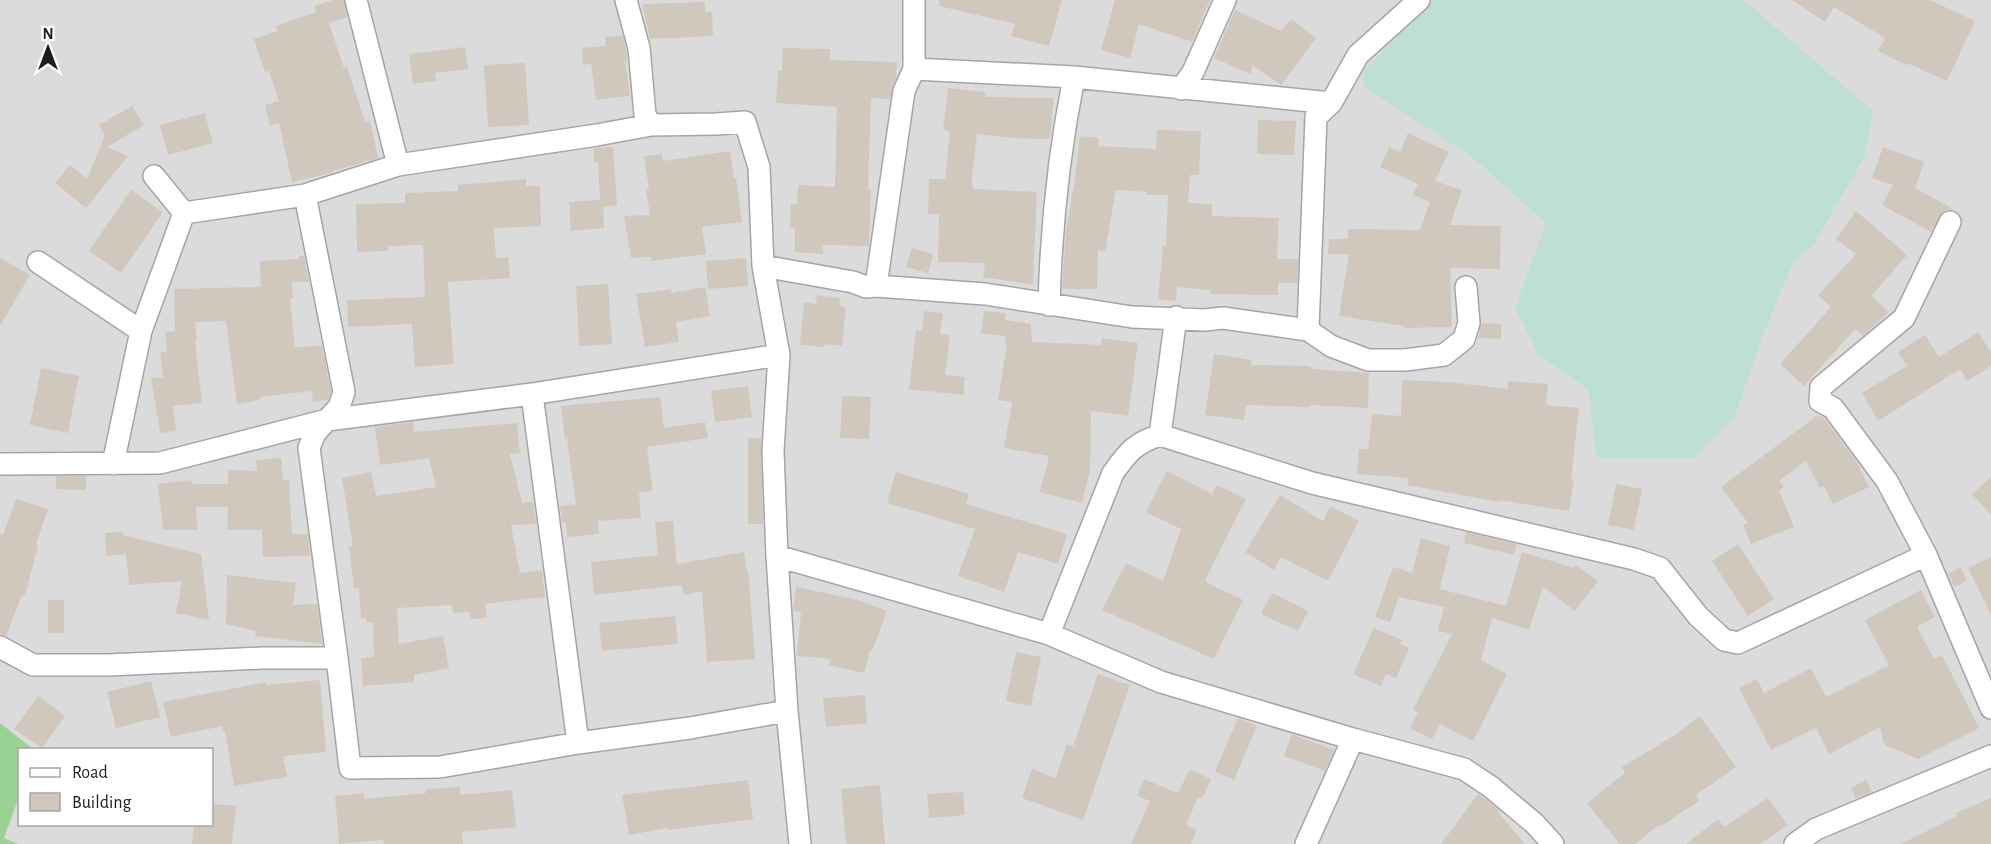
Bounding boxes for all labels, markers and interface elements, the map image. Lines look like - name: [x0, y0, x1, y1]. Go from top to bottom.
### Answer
- north arrow: [18, 18, 78, 78]
- text: N: [42, 26, 54, 42]
- legend: [18, 748, 213, 826]
- text: Road: [72, 764, 108, 782]
- text: Building: [72, 794, 132, 812]

